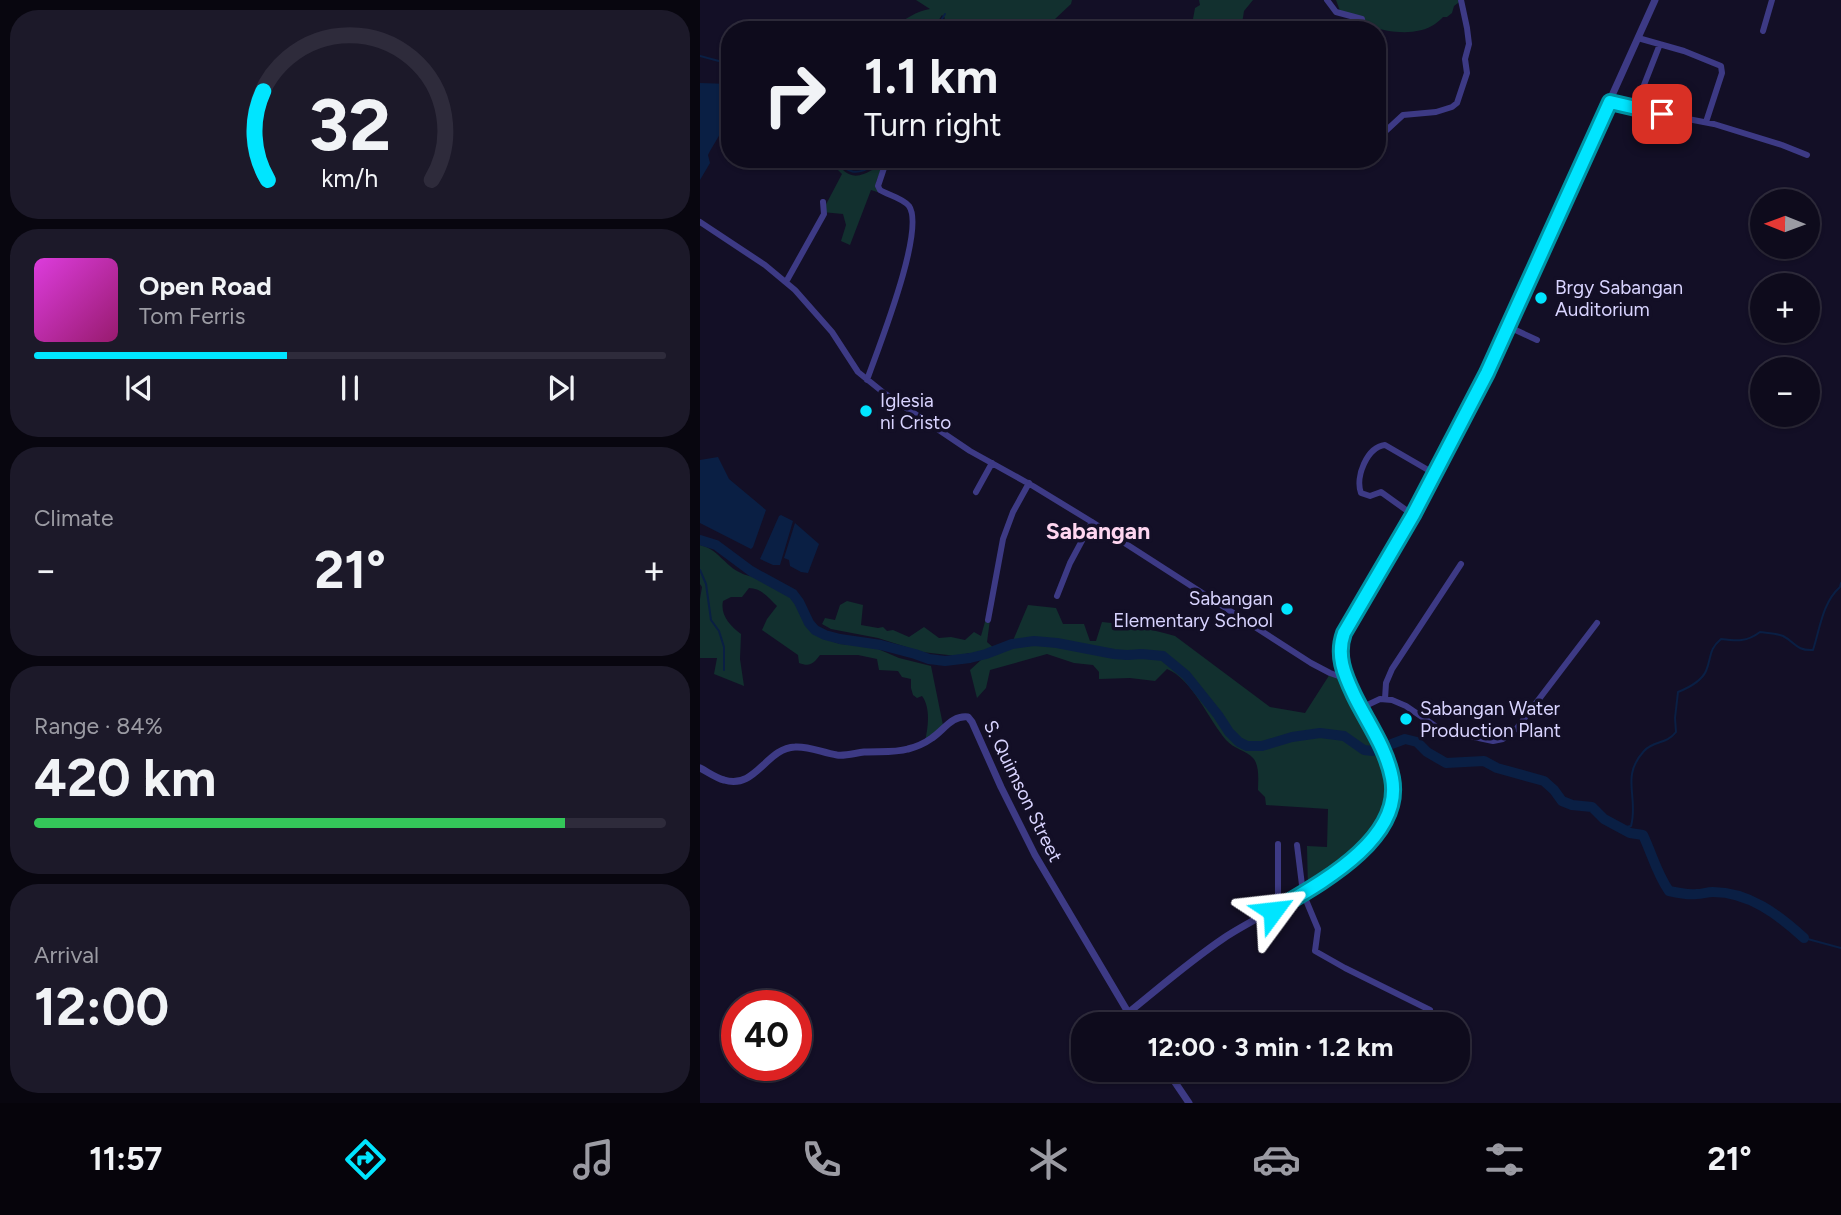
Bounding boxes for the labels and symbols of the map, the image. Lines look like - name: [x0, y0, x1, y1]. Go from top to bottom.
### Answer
- pin: [1632, 84, 1692, 144]
- north arrow: [1750, 189, 1820, 259]
- place label: Brgy Sabangan Auditorium: [1555, 276, 1683, 321]
- marker: Brgy Sabangan Auditorium: [1533, 290, 1549, 306]
- place label: Iglesia ni Cristo: [880, 389, 951, 434]
- marker: Iglesia ni Cristo: [858, 403, 874, 419]
- district label: Sabangan: [1046, 517, 1150, 545]
- place label: Sabangan Elementary School: [1113, 587, 1273, 632]
- marker: Sabangan Elementary School: [1279, 601, 1295, 617]
- place label: Sabangan Water Production Plant: [1420, 697, 1561, 742]
- marker: Sabangan Water Production Plant: [1398, 711, 1414, 727]
- street label: S. Quimson Street: [979, 716, 1067, 866]
- position arrow: [1236, 874, 1310, 948]
- speed limit sign: 40: [721, 990, 812, 1081]

